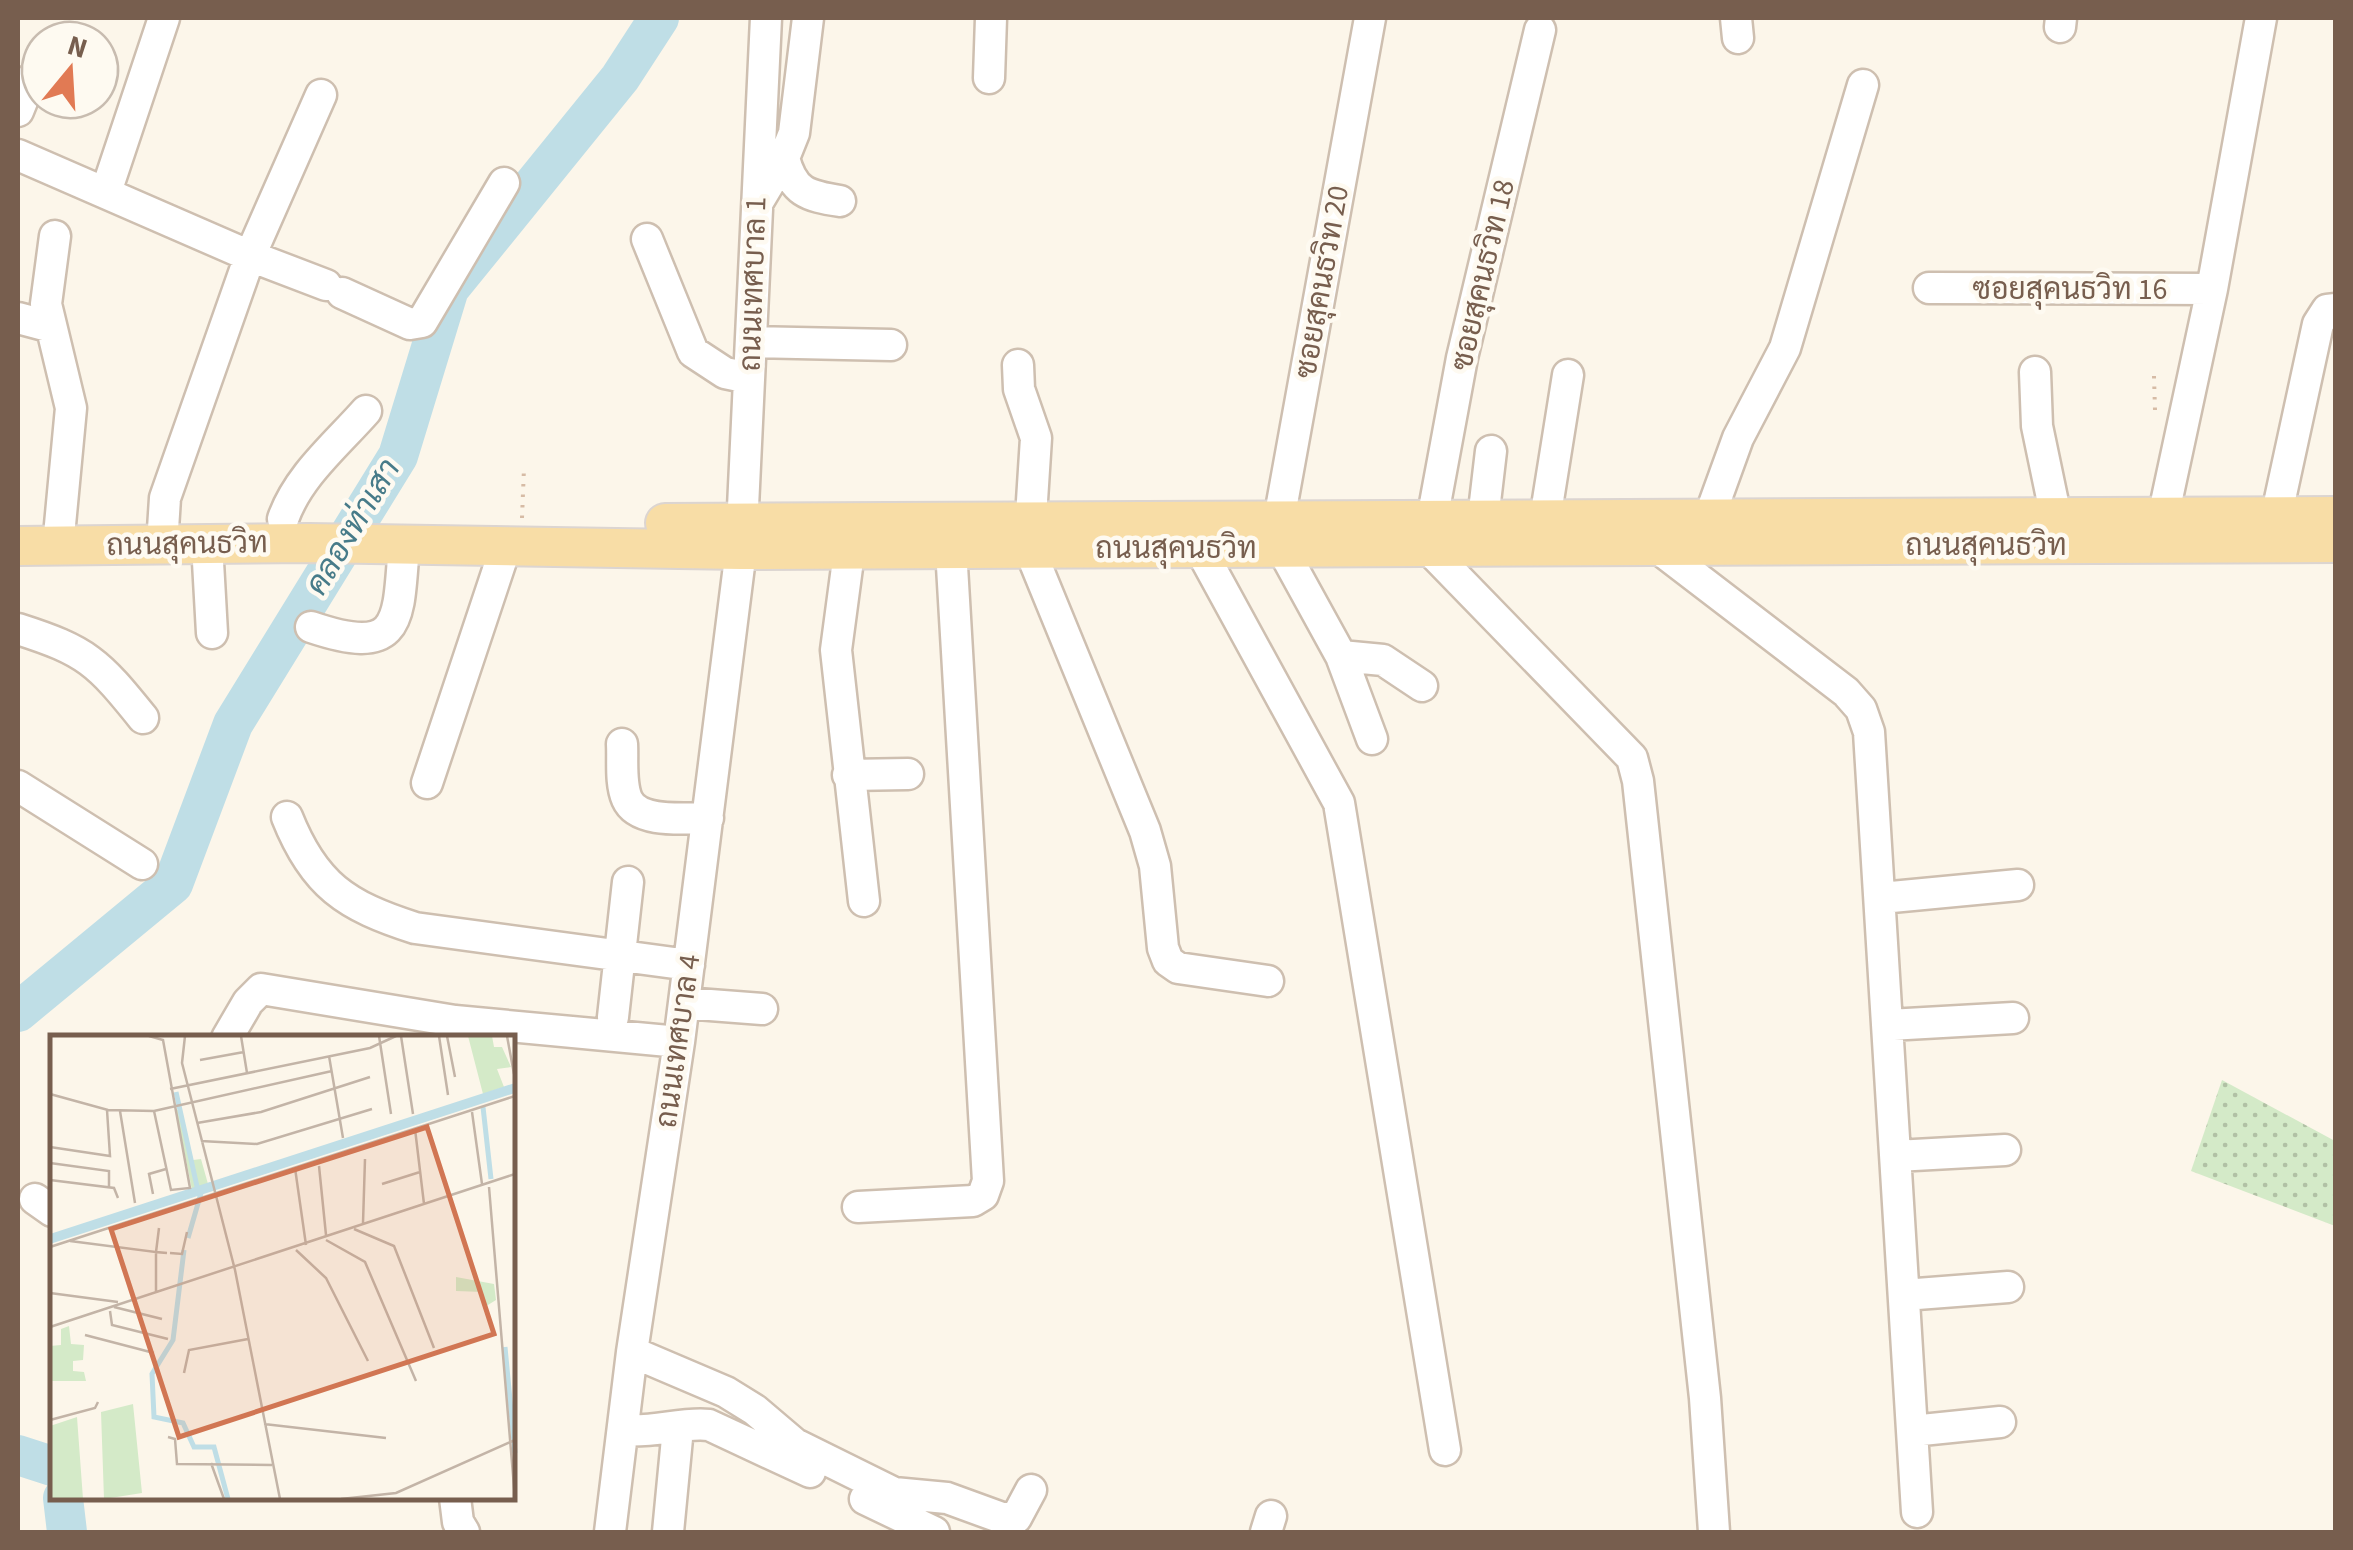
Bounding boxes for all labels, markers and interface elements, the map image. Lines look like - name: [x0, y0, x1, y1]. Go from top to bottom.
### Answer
- north arrow: [20, 20, 120, 120]
- text: N: [62, 25, 92, 69]
- street label: ซอยสุคนธวิท 18: [1440, 175, 1526, 375]
- street label: ซอยสุคนธวิท 20: [1284, 182, 1360, 382]
- street label: ถนนเทศบาล 1: [728, 196, 778, 372]
- street label: ซอยสุคนธวิท 16: [1973, 268, 2168, 311]
- water label: คลองท่าเสา: [294, 450, 412, 604]
- street label: ถนนสุคนธวิท: [106, 521, 268, 567]
- street label: ถนนสุคนธวิท: [1905, 524, 2067, 567]
- street label: ถนนสุคนธวิท: [1095, 527, 1257, 570]
- street label: ถนนเทศบาล 4: [645, 951, 711, 1131]
- inset map: [50, 1035, 515, 1500]

